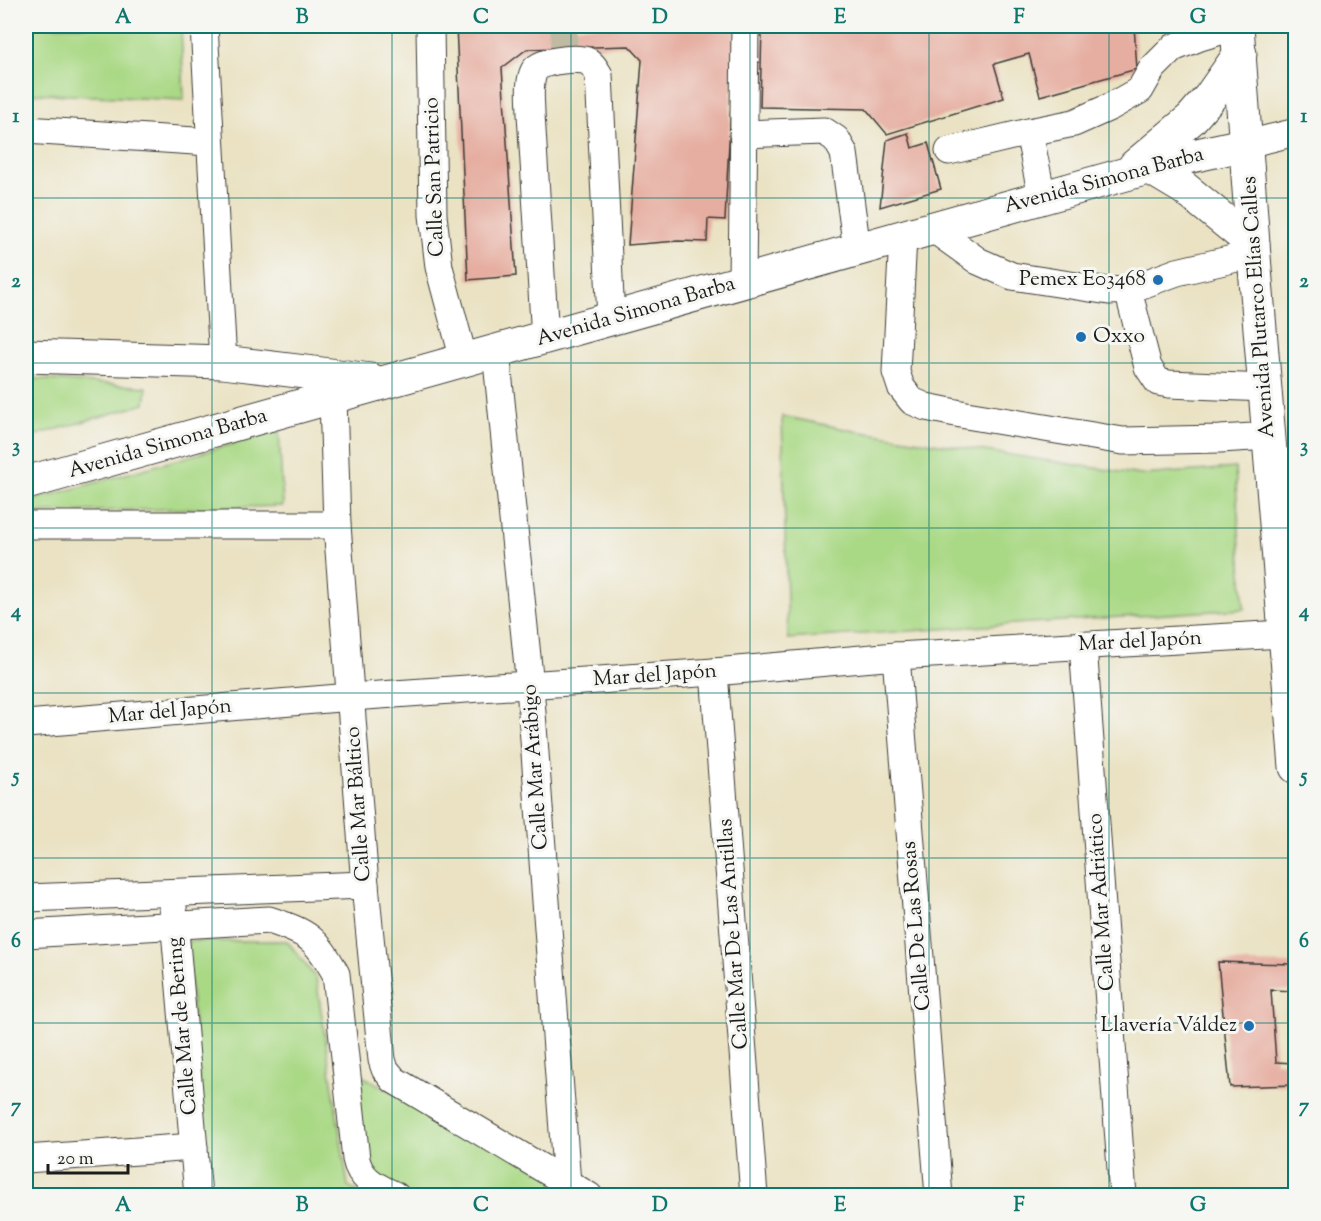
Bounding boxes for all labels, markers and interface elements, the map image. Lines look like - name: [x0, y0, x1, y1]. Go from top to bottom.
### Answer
- text: A: [115, 4, 132, 33]
- text: B: [296, 4, 309, 33]
- text: C: [473, 4, 489, 33]
- text: D: [652, 4, 668, 33]
- text: E: [834, 4, 847, 33]
- text: F: [1013, 4, 1025, 33]
- text: G: [1190, 4, 1207, 33]
- street label: Calle San Patricio: [417, 97, 453, 257]
- text: 1: [13, 103, 20, 132]
- text: 1: [1301, 103, 1308, 132]
- street label: Avenida Simona Barba: [1001, 140, 1207, 222]
- street label: Avenida Plutarco Elías Calles: [1235, 175, 1283, 439]
- place label: Pemex E03468: [1019, 265, 1146, 295]
- text: 2: [11, 268, 21, 297]
- text: 2: [1299, 268, 1309, 297]
- street label: Avenida Simona Barba: [533, 269, 739, 355]
- marker: Pemex E03468: [1151, 273, 1165, 287]
- place label: Oxxo: [1093, 322, 1145, 352]
- marker: Oxxo: [1074, 330, 1088, 344]
- street label: Avenida Simona Barba: [65, 401, 271, 487]
- text: 3: [12, 433, 20, 462]
- text: 3: [1300, 433, 1308, 462]
- text: 4: [10, 598, 21, 627]
- text: 4: [1298, 598, 1309, 627]
- street label: Mar del Japón: [1077, 624, 1203, 660]
- street label: Mar del Japón: [592, 657, 718, 695]
- street label: Calle Mar Arábigo: [515, 683, 557, 851]
- street label: Mar del Japón: [107, 692, 233, 732]
- street label: Calle Mar Báltico: [339, 725, 379, 883]
- text: 5: [11, 763, 20, 792]
- text: 5: [1299, 763, 1308, 792]
- street label: Calle Mar Adriático: [1081, 812, 1123, 992]
- street label: Calle Mar De Las Antillas: [711, 818, 757, 1050]
- street label: Calle De Las Rosas: [895, 840, 939, 1012]
- text: 6: [11, 928, 21, 957]
- text: 6: [1299, 928, 1309, 957]
- street label: Calle Mar de Bering: [160, 936, 206, 1116]
- place label: Llavería Váldez: [1101, 1011, 1237, 1041]
- marker: Llavería Váldez: [1242, 1019, 1256, 1033]
- text: 7: [11, 1093, 22, 1122]
- text: 7: [1299, 1093, 1310, 1122]
- scale bar: [48, 1137, 128, 1175]
- text: 20 m: [57, 1147, 94, 1173]
- text: A: [115, 1192, 132, 1221]
- text: B: [296, 1192, 309, 1221]
- text: C: [473, 1192, 489, 1221]
- text: D: [652, 1192, 668, 1221]
- text: E: [834, 1192, 847, 1221]
- text: F: [1013, 1192, 1025, 1221]
- text: G: [1190, 1192, 1207, 1221]

